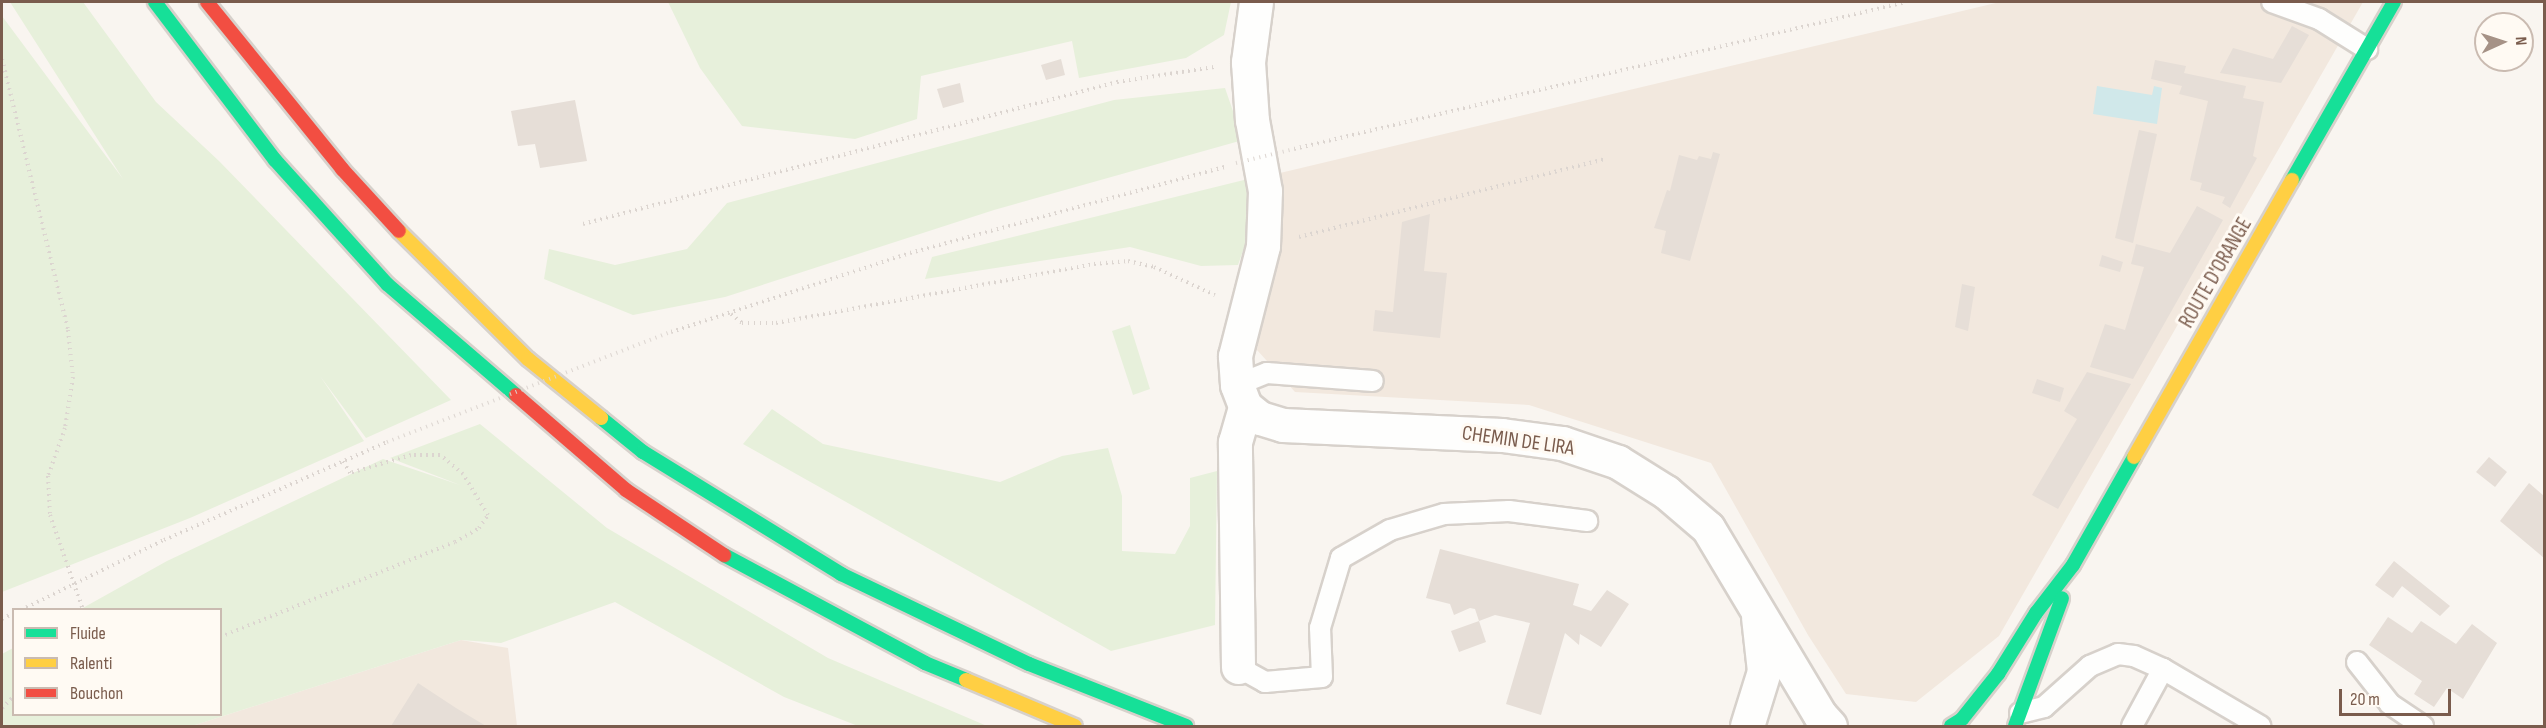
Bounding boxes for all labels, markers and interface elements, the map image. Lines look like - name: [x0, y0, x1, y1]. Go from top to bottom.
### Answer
- north arrow: [2474, 12, 2534, 72]
- text: N: [2511, 36, 2530, 46]
- street label: ROUTE D'ORANGE: [2174, 213, 2258, 333]
- street label: CHEMIN DE LIRA: [1460, 421, 1576, 461]
- legend: [12, 608, 222, 716]
- text: Fluide: [70, 623, 106, 644]
- text: Ralenti: [70, 653, 112, 674]
- scale bar: [2342, 677, 2454, 715]
- text: Bouchon: [70, 683, 123, 704]
- text: 20 m: [2350, 689, 2380, 710]

